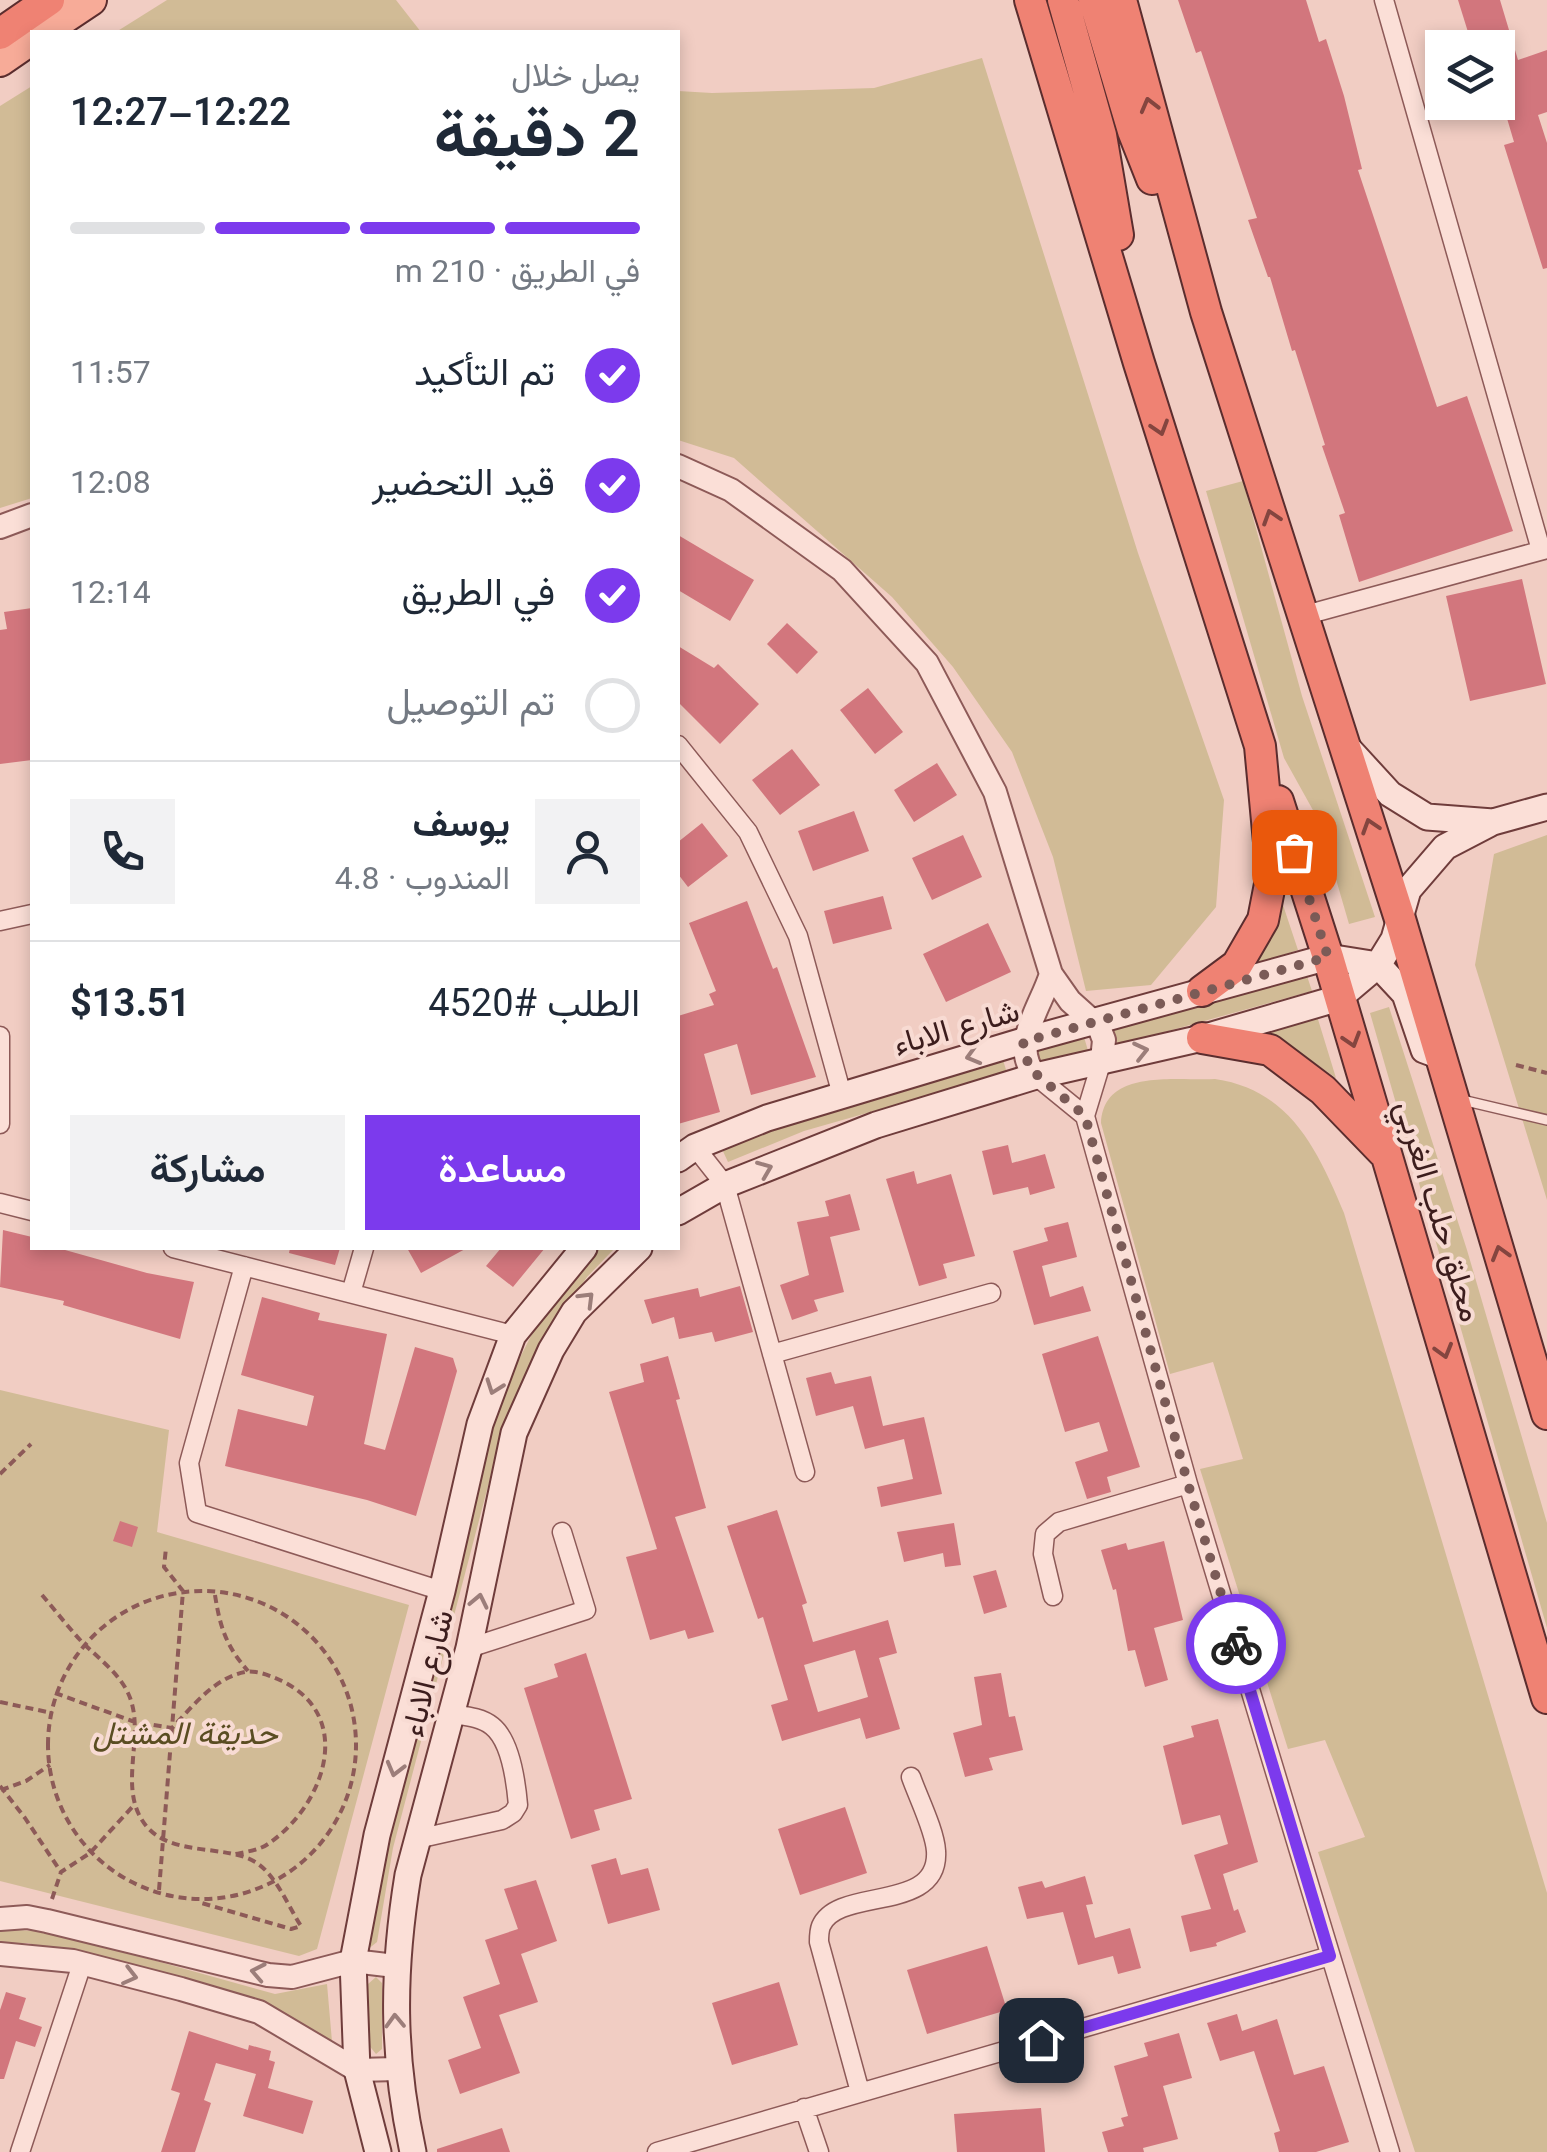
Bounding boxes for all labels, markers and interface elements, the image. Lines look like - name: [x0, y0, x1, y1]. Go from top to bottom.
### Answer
- map controls: [1425, 30, 1515, 120]
- button: layers: [1425, 30, 1515, 120]
- text: يصل خلال: [511, 53, 640, 103]
- text: 12:22–12:27: [70, 86, 291, 145]
- text: 2 دقيقة: [434, 89, 640, 191]
- one-way arrow: [1140, 96, 1161, 114]
- text: في الطريق · 210 m: [395, 249, 640, 299]
- text: تم التأكيد: [414, 346, 555, 405]
- icon: check: [585, 348, 640, 403]
- text: 11:57: [70, 350, 151, 400]
- one-way arrow: [1148, 419, 1169, 436]
- text: قيد التحضير: [372, 456, 555, 515]
- icon: check: [585, 458, 640, 513]
- text: 12:08: [70, 460, 151, 510]
- one-way arrow: [1262, 509, 1283, 526]
- text: في الطريق: [402, 566, 555, 625]
- icon: check: [585, 568, 640, 623]
- text: 12:14: [70, 570, 151, 620]
- text: تم التوصيل: [386, 676, 555, 735]
- text: يوسف: [413, 797, 510, 856]
- button: phone: [70, 799, 175, 904]
- button: person: [535, 799, 640, 904]
- pin: [1252, 810, 1337, 895]
- one-way arrow: [1362, 819, 1382, 836]
- icon: bag: [1267, 825, 1322, 880]
- text: المندوب · 4.8: [335, 856, 510, 906]
- text: $13.51: [70, 977, 190, 1036]
- text: الطلب #4520: [428, 977, 640, 1036]
- street label: شارع الاباء: [888, 988, 1026, 1072]
- one-way arrow: [1340, 1030, 1361, 1047]
- one-way arrow: [1132, 1042, 1149, 1063]
- one-way arrow: [965, 1044, 982, 1065]
- street label: محلق حلب الغربي: [1379, 1095, 1494, 1329]
- button: مشاركة: [70, 1115, 345, 1230]
- button: مساعدة: [365, 1115, 640, 1230]
- one-way arrow: [755, 1161, 772, 1181]
- one-way arrow: [1491, 1245, 1512, 1262]
- one-way arrow: [575, 1293, 593, 1311]
- one-way arrow: [1432, 1342, 1453, 1359]
- one-way arrow: [485, 1377, 506, 1394]
- one-way arrow: [467, 1593, 488, 1610]
- courier: [1186, 1594, 1286, 1694]
- street label: شارع الاباء: [390, 1605, 470, 1743]
- icon: bike: [1209, 1617, 1264, 1672]
- park label: حديقة المشتل: [92, 1711, 279, 1761]
- one-way arrow: [385, 1760, 406, 1777]
- one-way arrow: [250, 1962, 266, 1983]
- one-way arrow: [121, 1964, 138, 1985]
- pin: [999, 1998, 1084, 2083]
- one-way arrow: [385, 2013, 406, 2029]
- icon: home: [1014, 2013, 1069, 2068]

